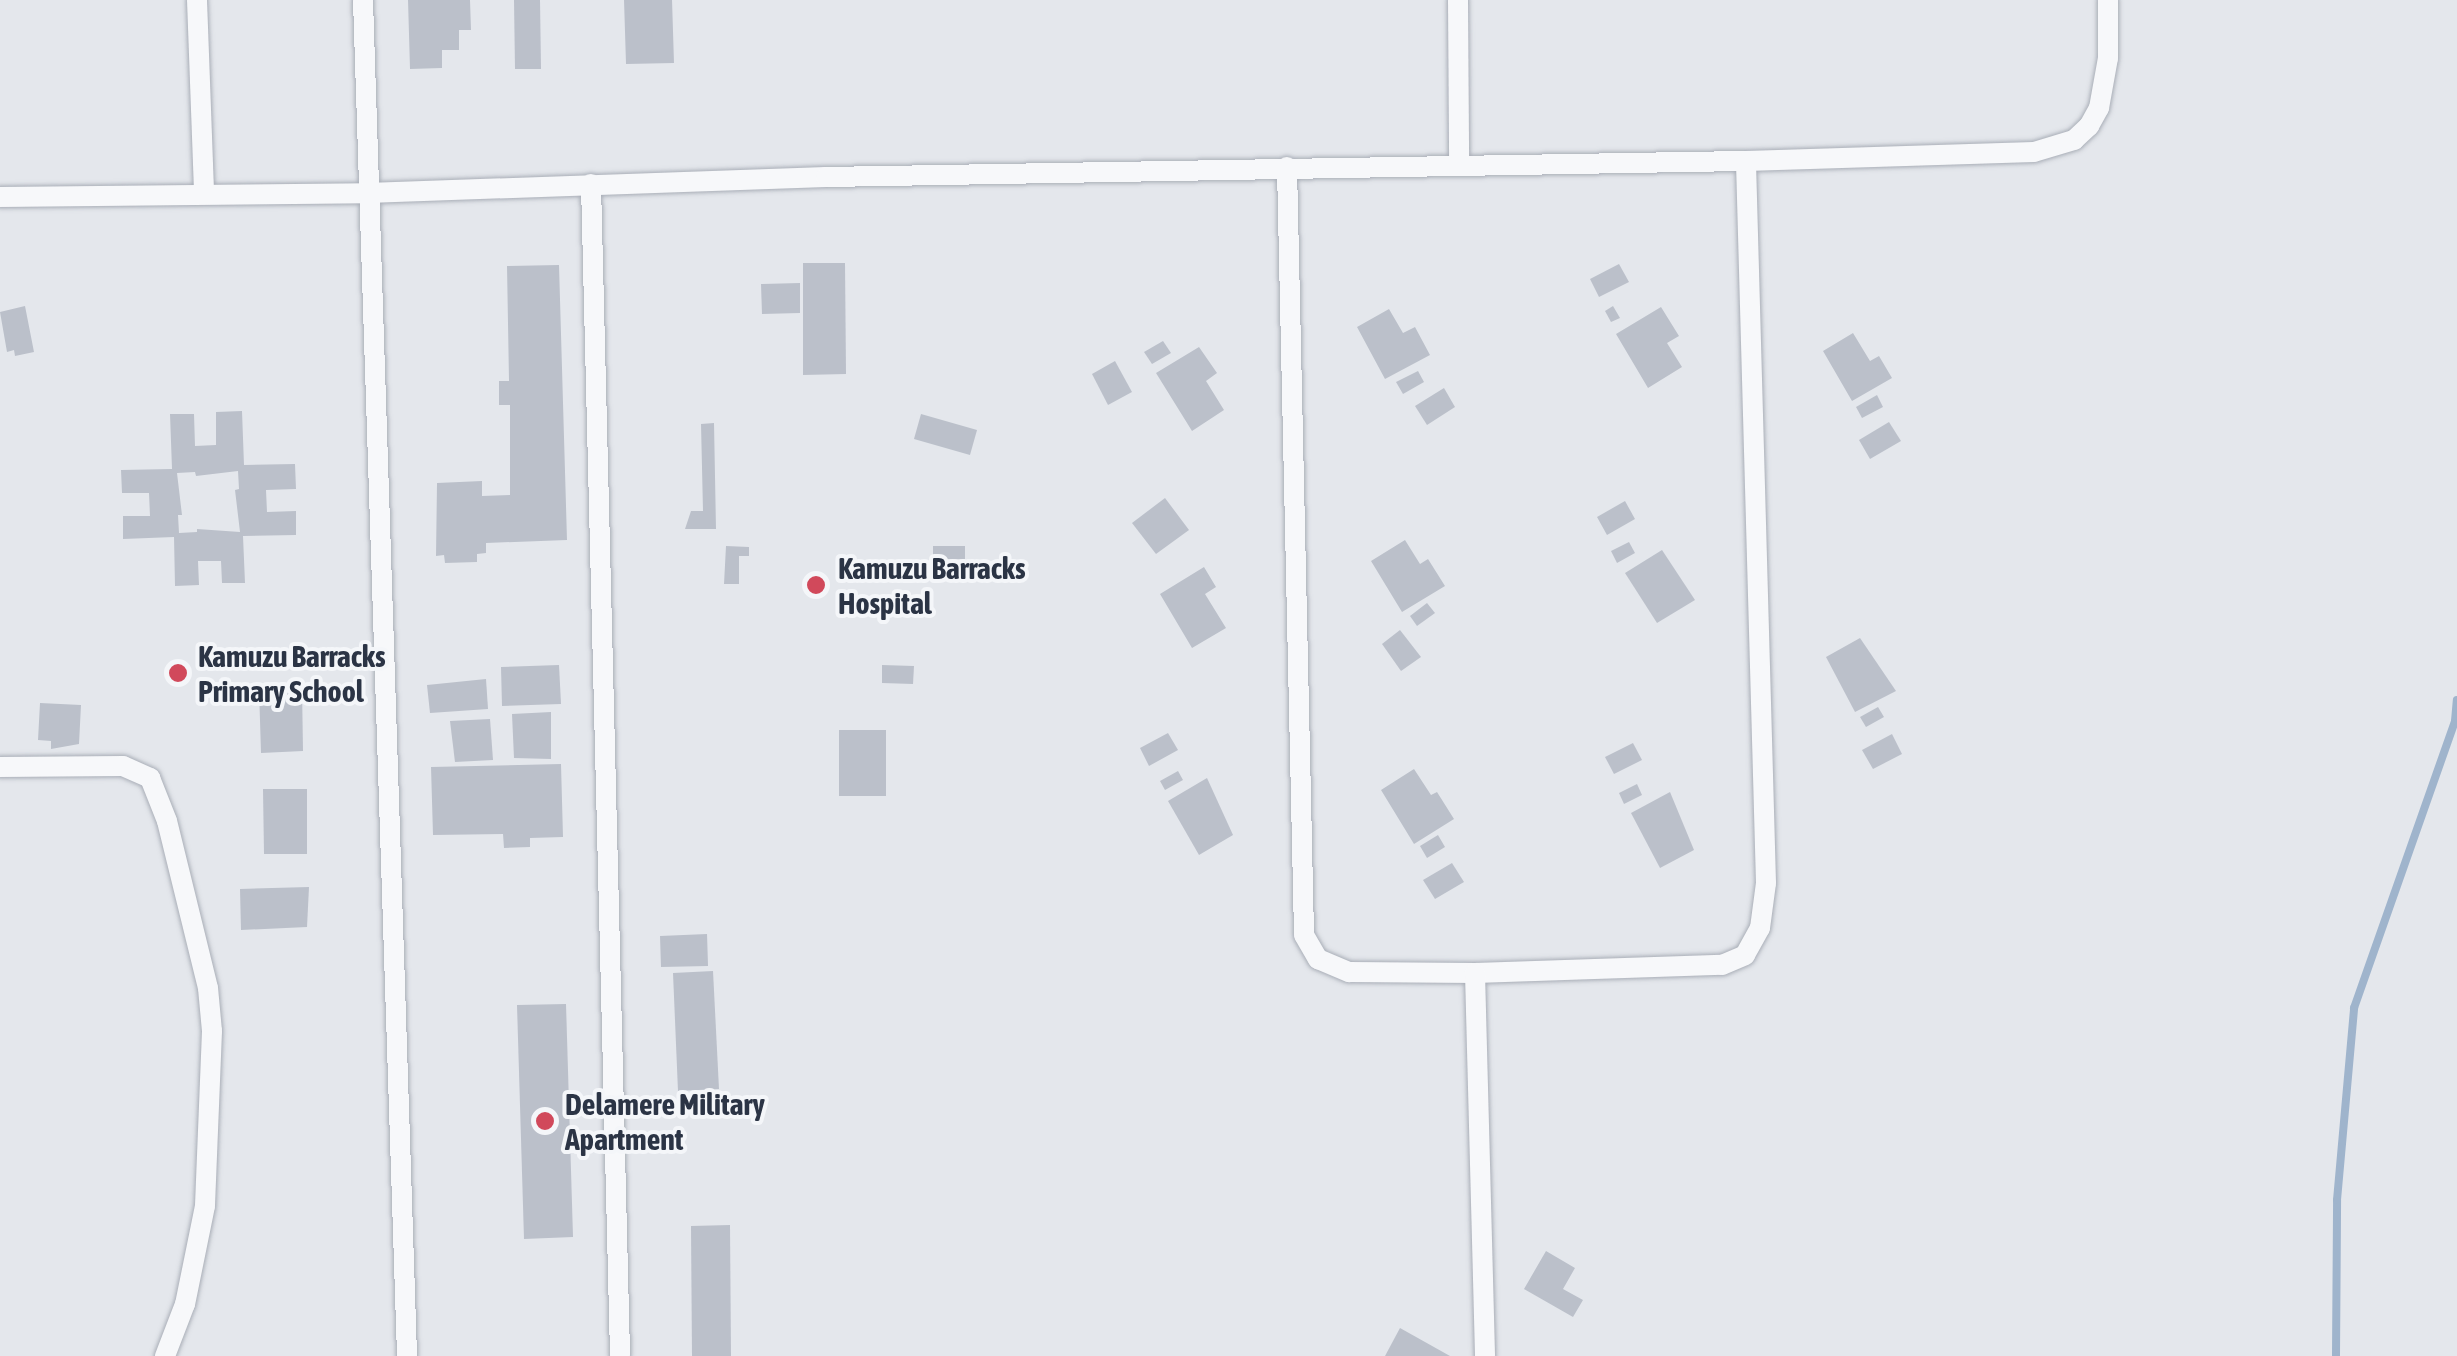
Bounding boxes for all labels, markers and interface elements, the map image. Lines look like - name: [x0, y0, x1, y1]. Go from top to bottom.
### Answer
- place label: Kamuzu Barracks Hospital: [838, 550, 1026, 620]
- marker: Kamuzu Barracks Hospital: [803, 572, 829, 598]
- place label: Kamuzu Barracks Primary School: [198, 638, 386, 708]
- marker: Kamuzu Barracks Primary School: [167, 662, 189, 684]
- place label: Delamere Military Apartment: [565, 1086, 765, 1156]
- marker: Delamere Military Apartment: [534, 1110, 556, 1132]

